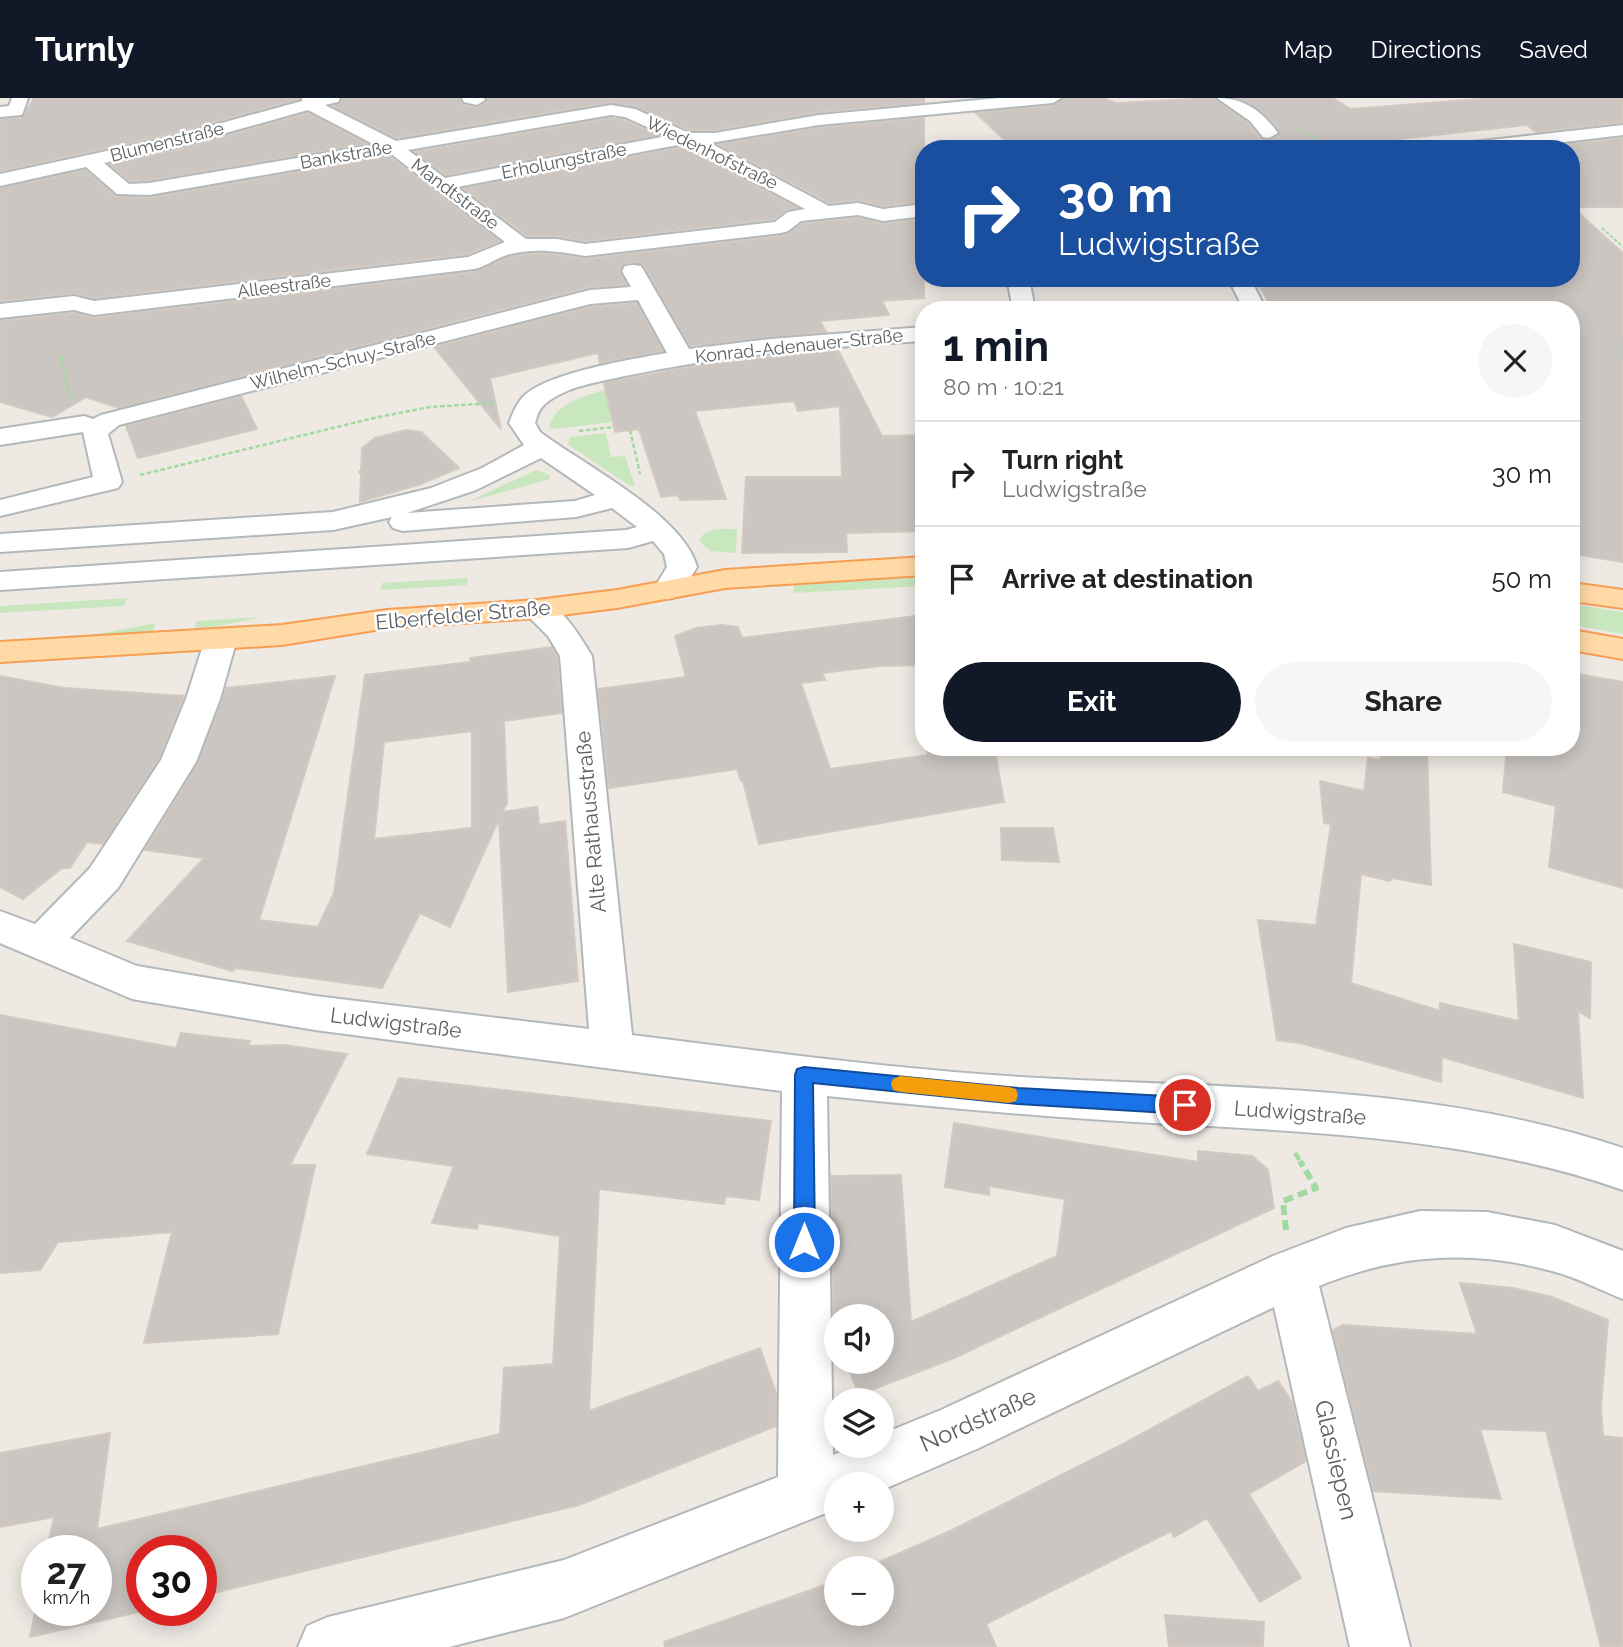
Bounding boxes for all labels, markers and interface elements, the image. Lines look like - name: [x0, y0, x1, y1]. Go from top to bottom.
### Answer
- text: Turnly: [35, 30, 134, 69]
- text: Map: [1284, 35, 1333, 64]
- text: Directions: [1371, 35, 1481, 64]
- text: Saved: [1519, 35, 1588, 64]
- street label: Wiedenhofstraße: [643, 112, 782, 194]
- street label: Blumenstraße: [108, 117, 226, 166]
- street label: Bankstraße: [298, 136, 394, 173]
- street label: Erholungstraße: [500, 138, 629, 183]
- street label: Mandtstraße: [407, 154, 504, 234]
- text: 30 m: [1058, 166, 1173, 223]
- icon: right: [943, 168, 1034, 259]
- text: Ludwigstraße: [1058, 225, 1259, 262]
- street label: Alleestraße: [236, 269, 332, 302]
- text: 1 min: [943, 322, 1049, 371]
- street label: Konrad-Adenauer-Straße: [694, 324, 904, 367]
- button: close: [1478, 324, 1552, 398]
- street label: Wilhelm-Schuy-Straße: [248, 327, 438, 394]
- text: 80 m · 10:21: [943, 373, 1064, 400]
- text: Turn right: [1002, 445, 1123, 475]
- icon: right: [943, 455, 981, 493]
- text: 30 m: [1492, 459, 1552, 489]
- text: Ludwigstraße: [1002, 475, 1147, 502]
- icon: arrive: [943, 560, 981, 598]
- text: Arrive at destination: [1002, 564, 1253, 594]
- text: 50 m: [1491, 564, 1552, 594]
- street label: Elberfelder Straße: [374, 594, 552, 635]
- button: Exit: [943, 662, 1241, 742]
- button: Share: [1255, 662, 1552, 742]
- street label: Alte Rathausstraße: [570, 730, 611, 914]
- street label: Ludwigstraße: [329, 1002, 463, 1043]
- pin: [1155, 1075, 1215, 1135]
- icon: arrive: [1166, 1086, 1204, 1124]
- street label: Ludwigstraße: [1233, 1095, 1367, 1130]
- position arrow: [767, 1205, 841, 1279]
- map controls: [824, 1304, 894, 1626]
- button: sound: [824, 1304, 894, 1374]
- street label: Nordstraße: [915, 1381, 1040, 1458]
- button: layers: [824, 1388, 894, 1458]
- street label: Glassiepen: [1309, 1397, 1364, 1523]
- button: +: [824, 1472, 894, 1542]
- speed limit sign: 30: [126, 1535, 217, 1626]
- text: 27: [47, 1551, 86, 1592]
- button: −: [824, 1556, 894, 1626]
- text: km/h: [43, 1587, 90, 1608]

